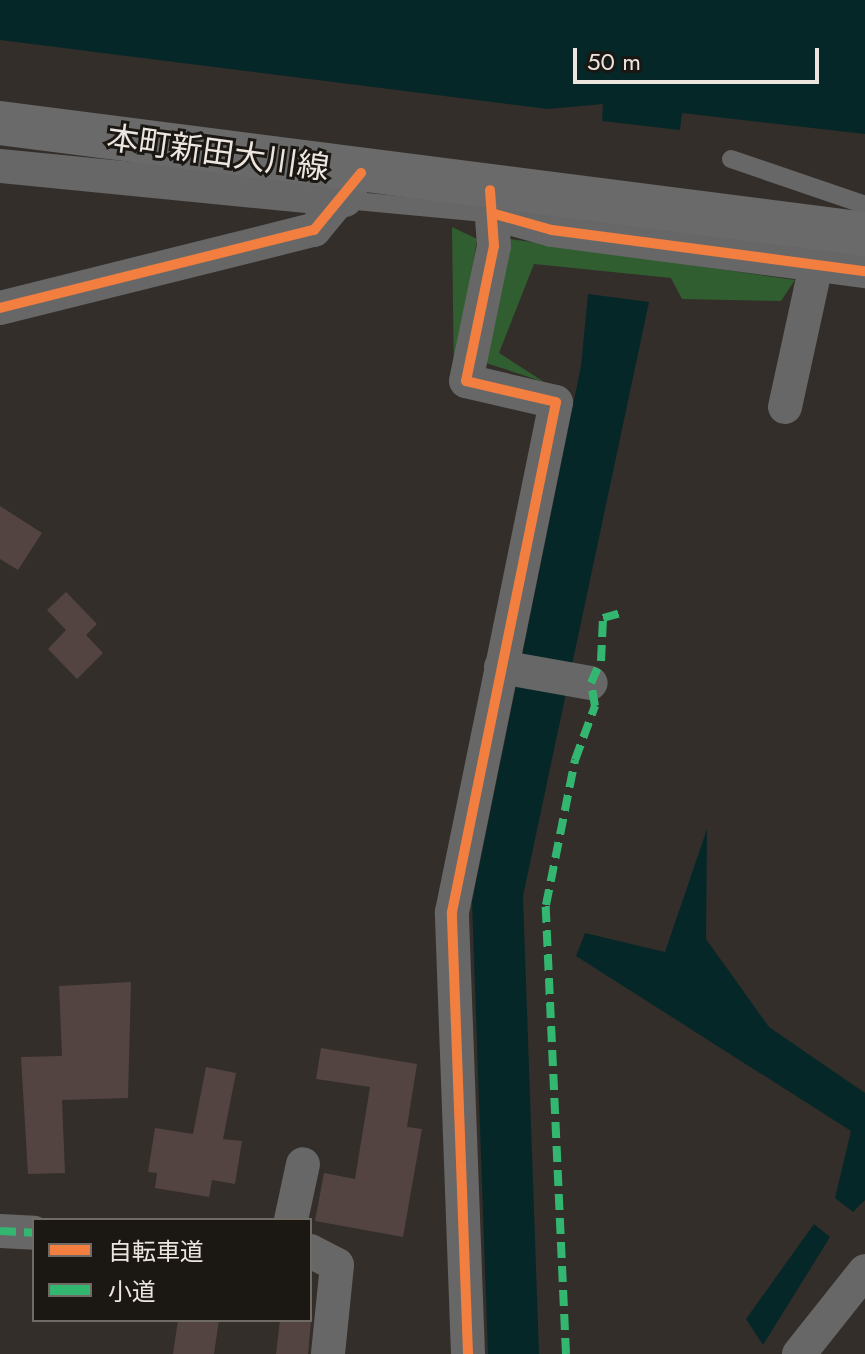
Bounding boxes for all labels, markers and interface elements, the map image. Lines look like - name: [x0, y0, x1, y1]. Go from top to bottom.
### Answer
- scale bar: [577, 32, 823, 82]
- text: 50 m: [587, 44, 641, 79]
- street label: 本町新田大川線: [104, 118, 332, 188]
- legend: [32, 1218, 312, 1322]
- text: 自転車道: [108, 1234, 204, 1269]
- text: 小道: [108, 1274, 156, 1309]

